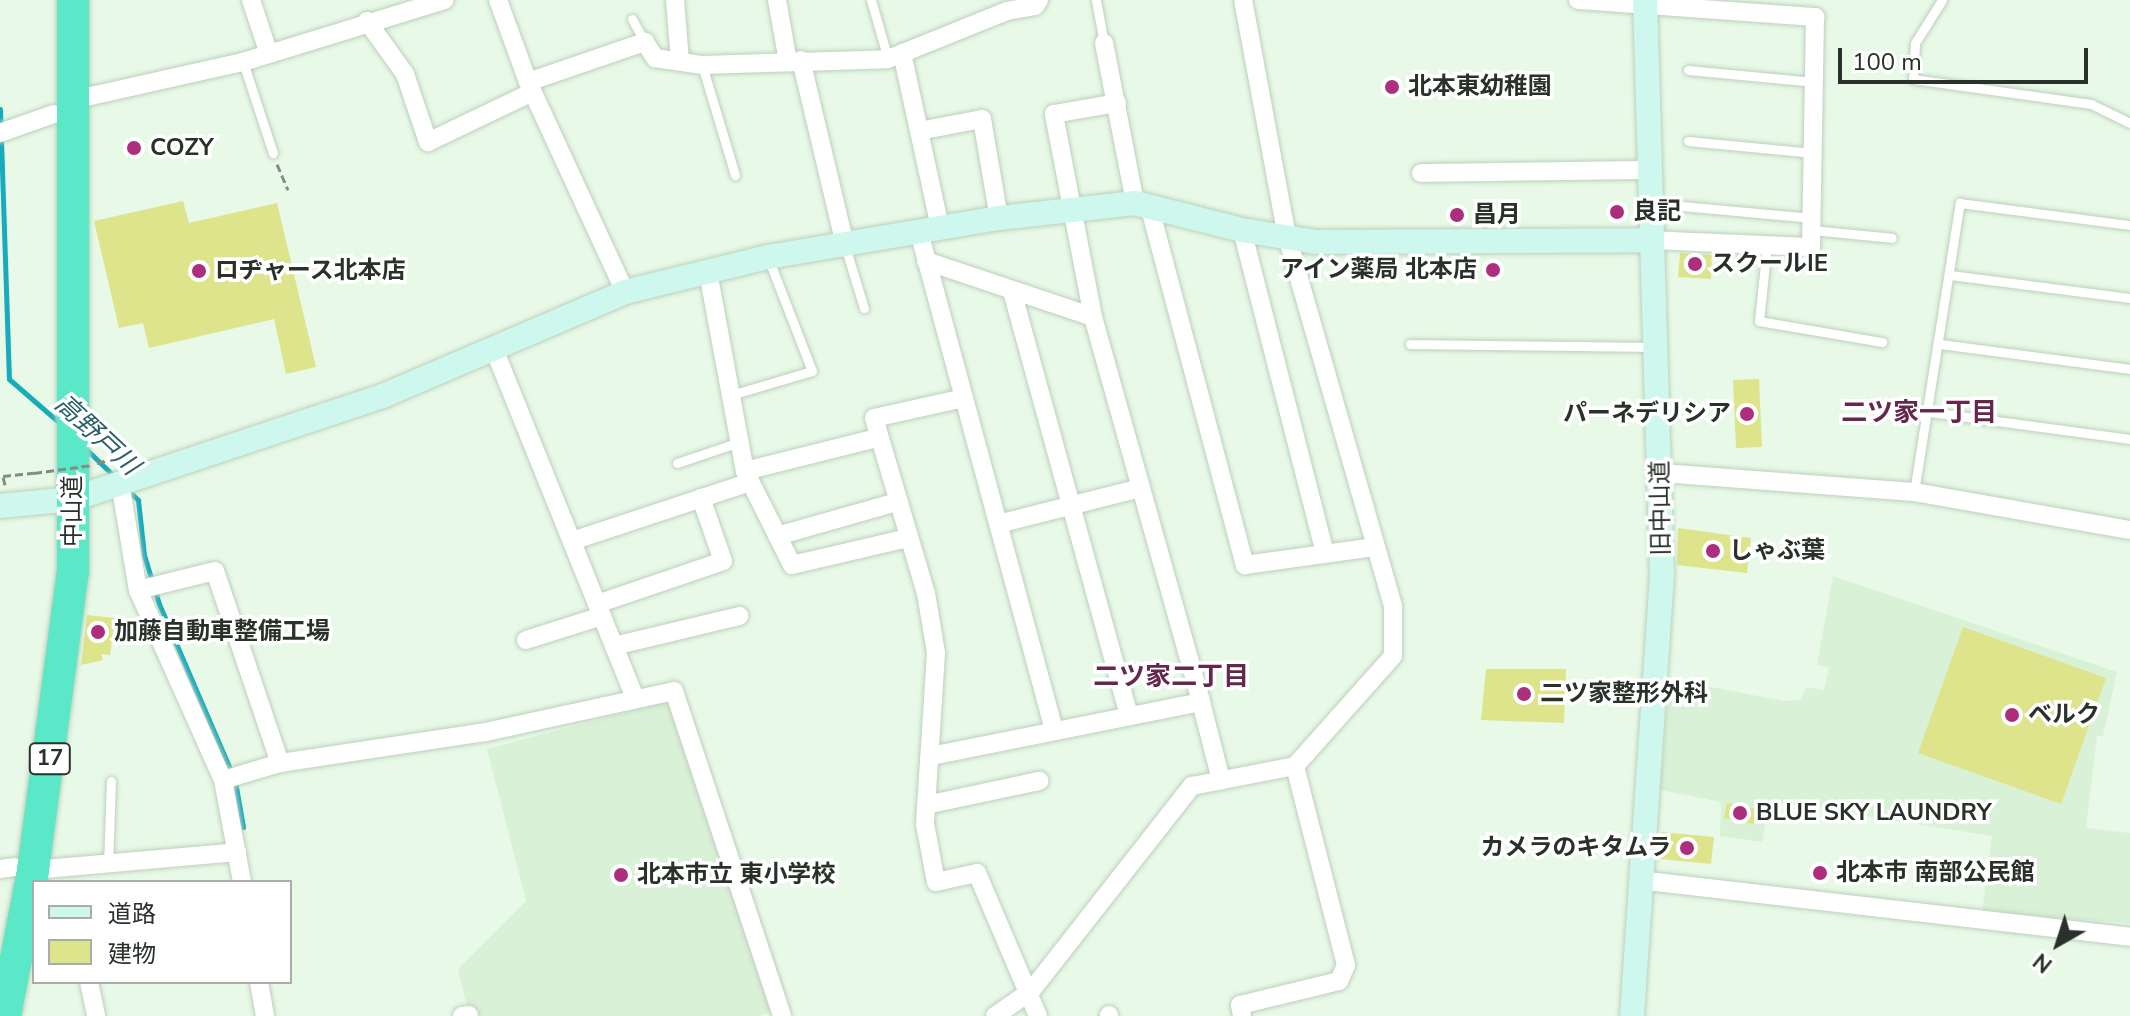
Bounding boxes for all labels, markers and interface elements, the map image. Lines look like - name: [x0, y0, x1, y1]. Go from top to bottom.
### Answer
- scale bar: [1842, 32, 2092, 82]
- text: 100 m: [1852, 46, 1922, 78]
- place label: 北本東幼稚園: [1408, 73, 1552, 101]
- marker: 北本東幼稚園: [1383, 78, 1401, 96]
- place label: COZY: [150, 134, 214, 162]
- marker: COZY: [125, 139, 143, 157]
- place label: 良記: [1633, 198, 1681, 226]
- place label: 昌月: [1473, 201, 1521, 229]
- marker: 良記: [1608, 203, 1626, 221]
- marker: 昌月: [1448, 206, 1466, 224]
- place label: スクールIE: [1711, 250, 1828, 278]
- marker: スクールIE: [1686, 255, 1704, 273]
- place label: アイン薬局 北本店: [1279, 256, 1477, 284]
- place label: ロヂャース北本店: [215, 257, 407, 285]
- marker: アイン薬局 北本店: [1484, 261, 1502, 279]
- marker: ロヂャース北本店: [190, 262, 208, 280]
- water label: 高野戸川: [48, 388, 146, 482]
- district label: 二ツ家一丁目: [1841, 397, 1997, 429]
- place label: パーネデリシア: [1563, 400, 1731, 428]
- marker: パーネデリシア: [1738, 405, 1756, 423]
- street label: 旧中山道: [1646, 460, 1676, 556]
- street label: 中山道: [59, 475, 87, 547]
- place label: しゃぶ葉: [1729, 537, 1825, 565]
- marker: しゃぶ葉: [1704, 542, 1722, 560]
- place label: 加藤自動車整備工場: [114, 618, 330, 646]
- marker: 加藤自動車整備工場: [89, 623, 107, 641]
- district label: 二ツ家二丁目: [1093, 661, 1249, 693]
- place label: 二ツ家整形外科: [1540, 680, 1708, 708]
- marker: 二ツ家整形外科: [1515, 685, 1533, 703]
- place label: ベルク: [2028, 701, 2100, 729]
- marker: ベルク: [2003, 706, 2021, 724]
- road number: 17: [28, 741, 72, 777]
- place label: BLUE SKY LAUNDRY: [1756, 799, 1992, 827]
- marker: BLUE SKY LAUNDRY: [1731, 804, 1749, 822]
- place label: カメラのキタムラ: [1479, 834, 1671, 862]
- marker: カメラのキタムラ: [1678, 839, 1696, 857]
- place label: 北本市 南部公民館: [1836, 859, 2034, 887]
- place label: 北本市立 東小学校: [637, 861, 835, 889]
- marker: 北本市 南部公民館: [1811, 864, 1829, 882]
- marker: 北本市立 東小学校: [612, 866, 630, 884]
- legend: [32, 880, 292, 984]
- text: 道路: [108, 898, 156, 930]
- north arrow: [2018, 904, 2098, 984]
- text: 建物: [108, 938, 156, 970]
- text: N: [2027, 946, 2059, 979]

